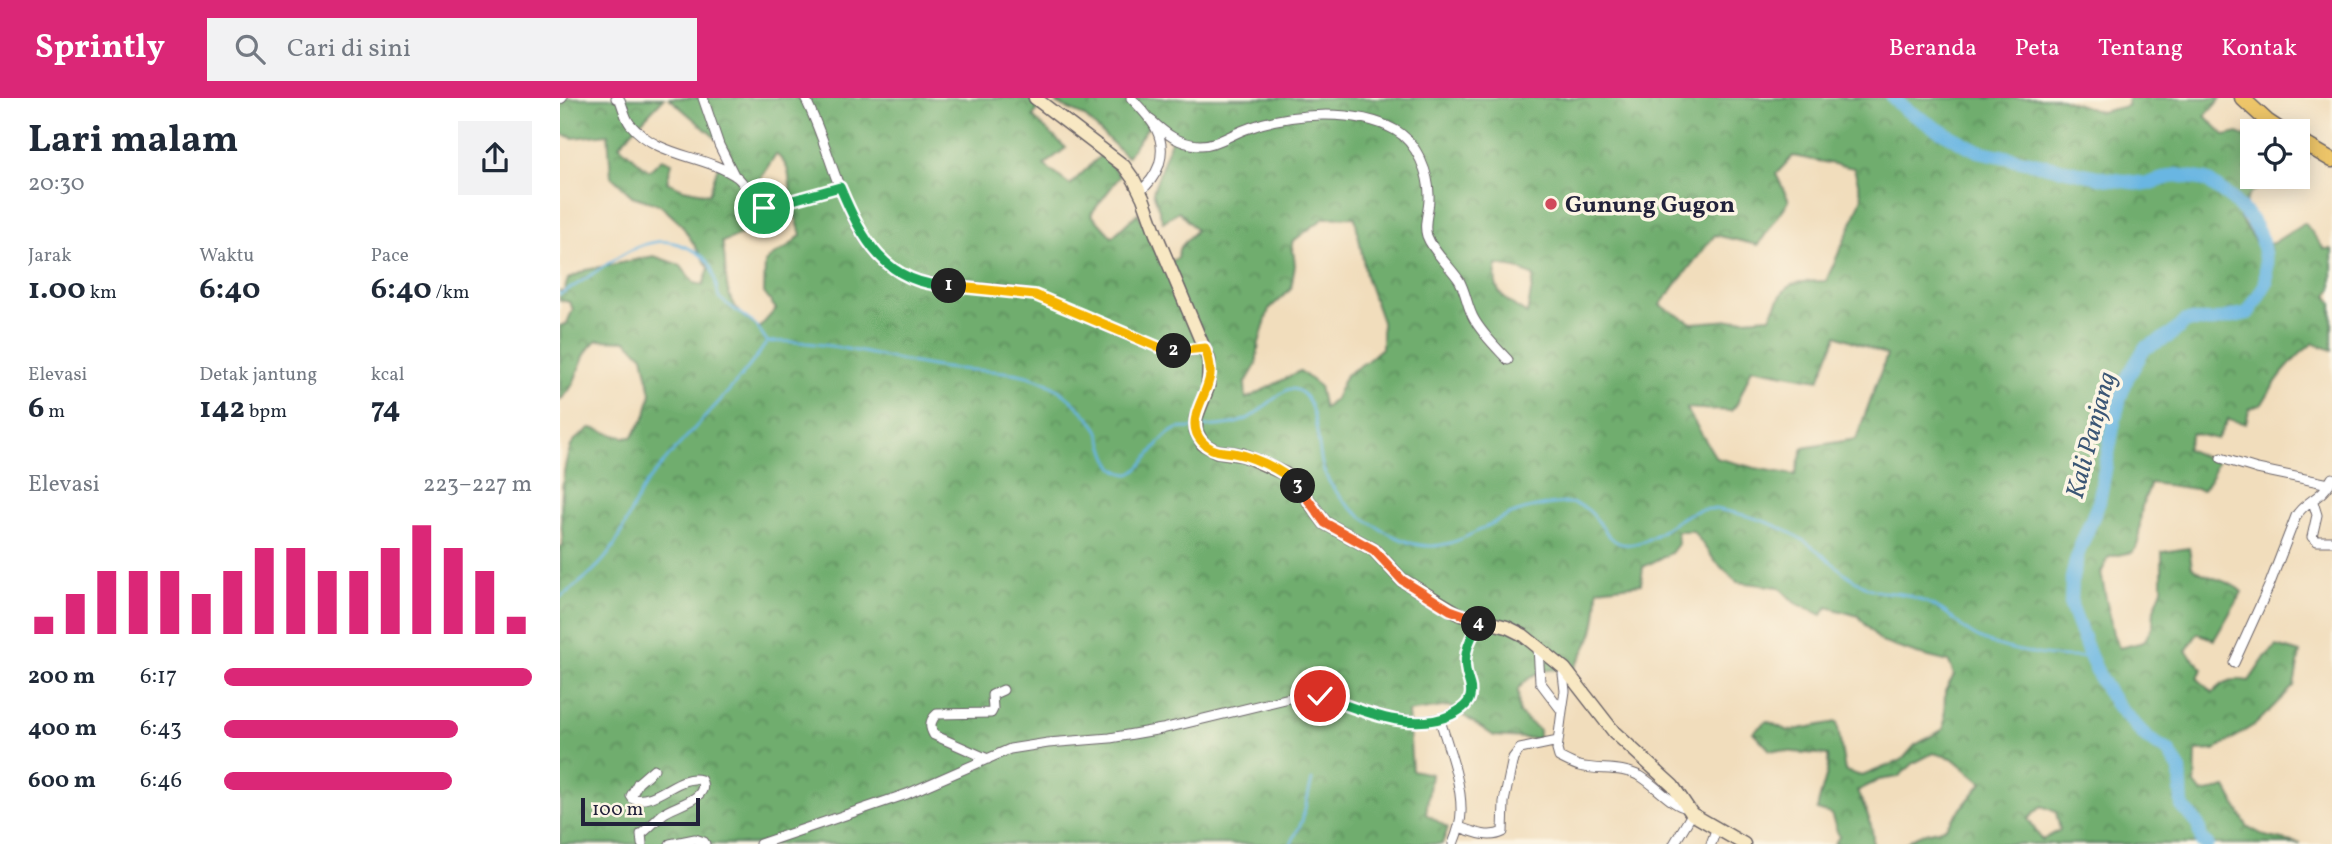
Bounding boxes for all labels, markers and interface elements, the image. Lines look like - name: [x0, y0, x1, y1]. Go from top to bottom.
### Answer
- search box: [207, 18, 697, 81]
- text: Sprintly: [35, 26, 165, 72]
- icon: search: [231, 30, 269, 68]
- text: Cari di sini: [287, 31, 411, 67]
- text: Beranda: [1889, 32, 1977, 66]
- text: Peta: [2015, 32, 2060, 66]
- text: Tentang: [2098, 32, 2183, 66]
- text: Kontak: [2221, 32, 2297, 66]
- text: Lari malam: [28, 115, 239, 168]
- map controls: [2240, 119, 2310, 189]
- button: locate: [2240, 119, 2310, 189]
- button: share: [458, 121, 532, 195]
- text: 20:30: [28, 168, 85, 200]
- pin: [734, 178, 794, 238]
- icon: arrive: [745, 189, 783, 227]
- place label: Gunung Gugon: [1565, 189, 1735, 223]
- marker: Gunung Gugon: [1543, 196, 1559, 212]
- text: Jarak: [28, 243, 72, 269]
- text: Waktu: [199, 243, 254, 269]
- text: Pace: [371, 243, 409, 269]
- pin: 1: [932, 268, 966, 304]
- text: 1.00: [28, 269, 86, 311]
- text: 6:40: [199, 269, 260, 311]
- text: 6:40: [371, 269, 432, 311]
- text: 1: [945, 272, 952, 298]
- text: km: [86, 280, 117, 306]
- text: /km: [432, 280, 470, 306]
- pin: 2: [1156, 334, 1192, 368]
- text: 2: [1169, 337, 1178, 363]
- text: Elevasi: [28, 362, 87, 388]
- text: Detak jantung: [199, 362, 317, 388]
- text: kcal: [371, 362, 404, 388]
- water label: Kali Panjang: [2058, 368, 2126, 503]
- text: 6: [28, 388, 44, 430]
- text: 142: [199, 388, 245, 430]
- text: 74: [371, 388, 401, 430]
- text: m: [44, 399, 65, 425]
- text: bpm: [245, 399, 287, 425]
- pin: 3: [1280, 468, 1316, 504]
- text: Elevasi: [28, 469, 100, 501]
- text: 223–227 m: [423, 469, 532, 501]
- text: 3: [1293, 472, 1302, 498]
- pin: 4: [1462, 606, 1496, 642]
- text: 4: [1473, 610, 1484, 636]
- text: 200 m: [28, 661, 95, 693]
- text: 6:17: [140, 661, 177, 693]
- pin: [1290, 666, 1350, 726]
- icon: check: [1301, 677, 1339, 715]
- text: 400 m: [28, 713, 97, 745]
- text: 6:43: [140, 713, 182, 745]
- text: 600 m: [28, 765, 96, 797]
- text: 6:46: [140, 765, 182, 797]
- scale bar: [581, 795, 700, 827]
- text: 100 m: [592, 797, 643, 823]

